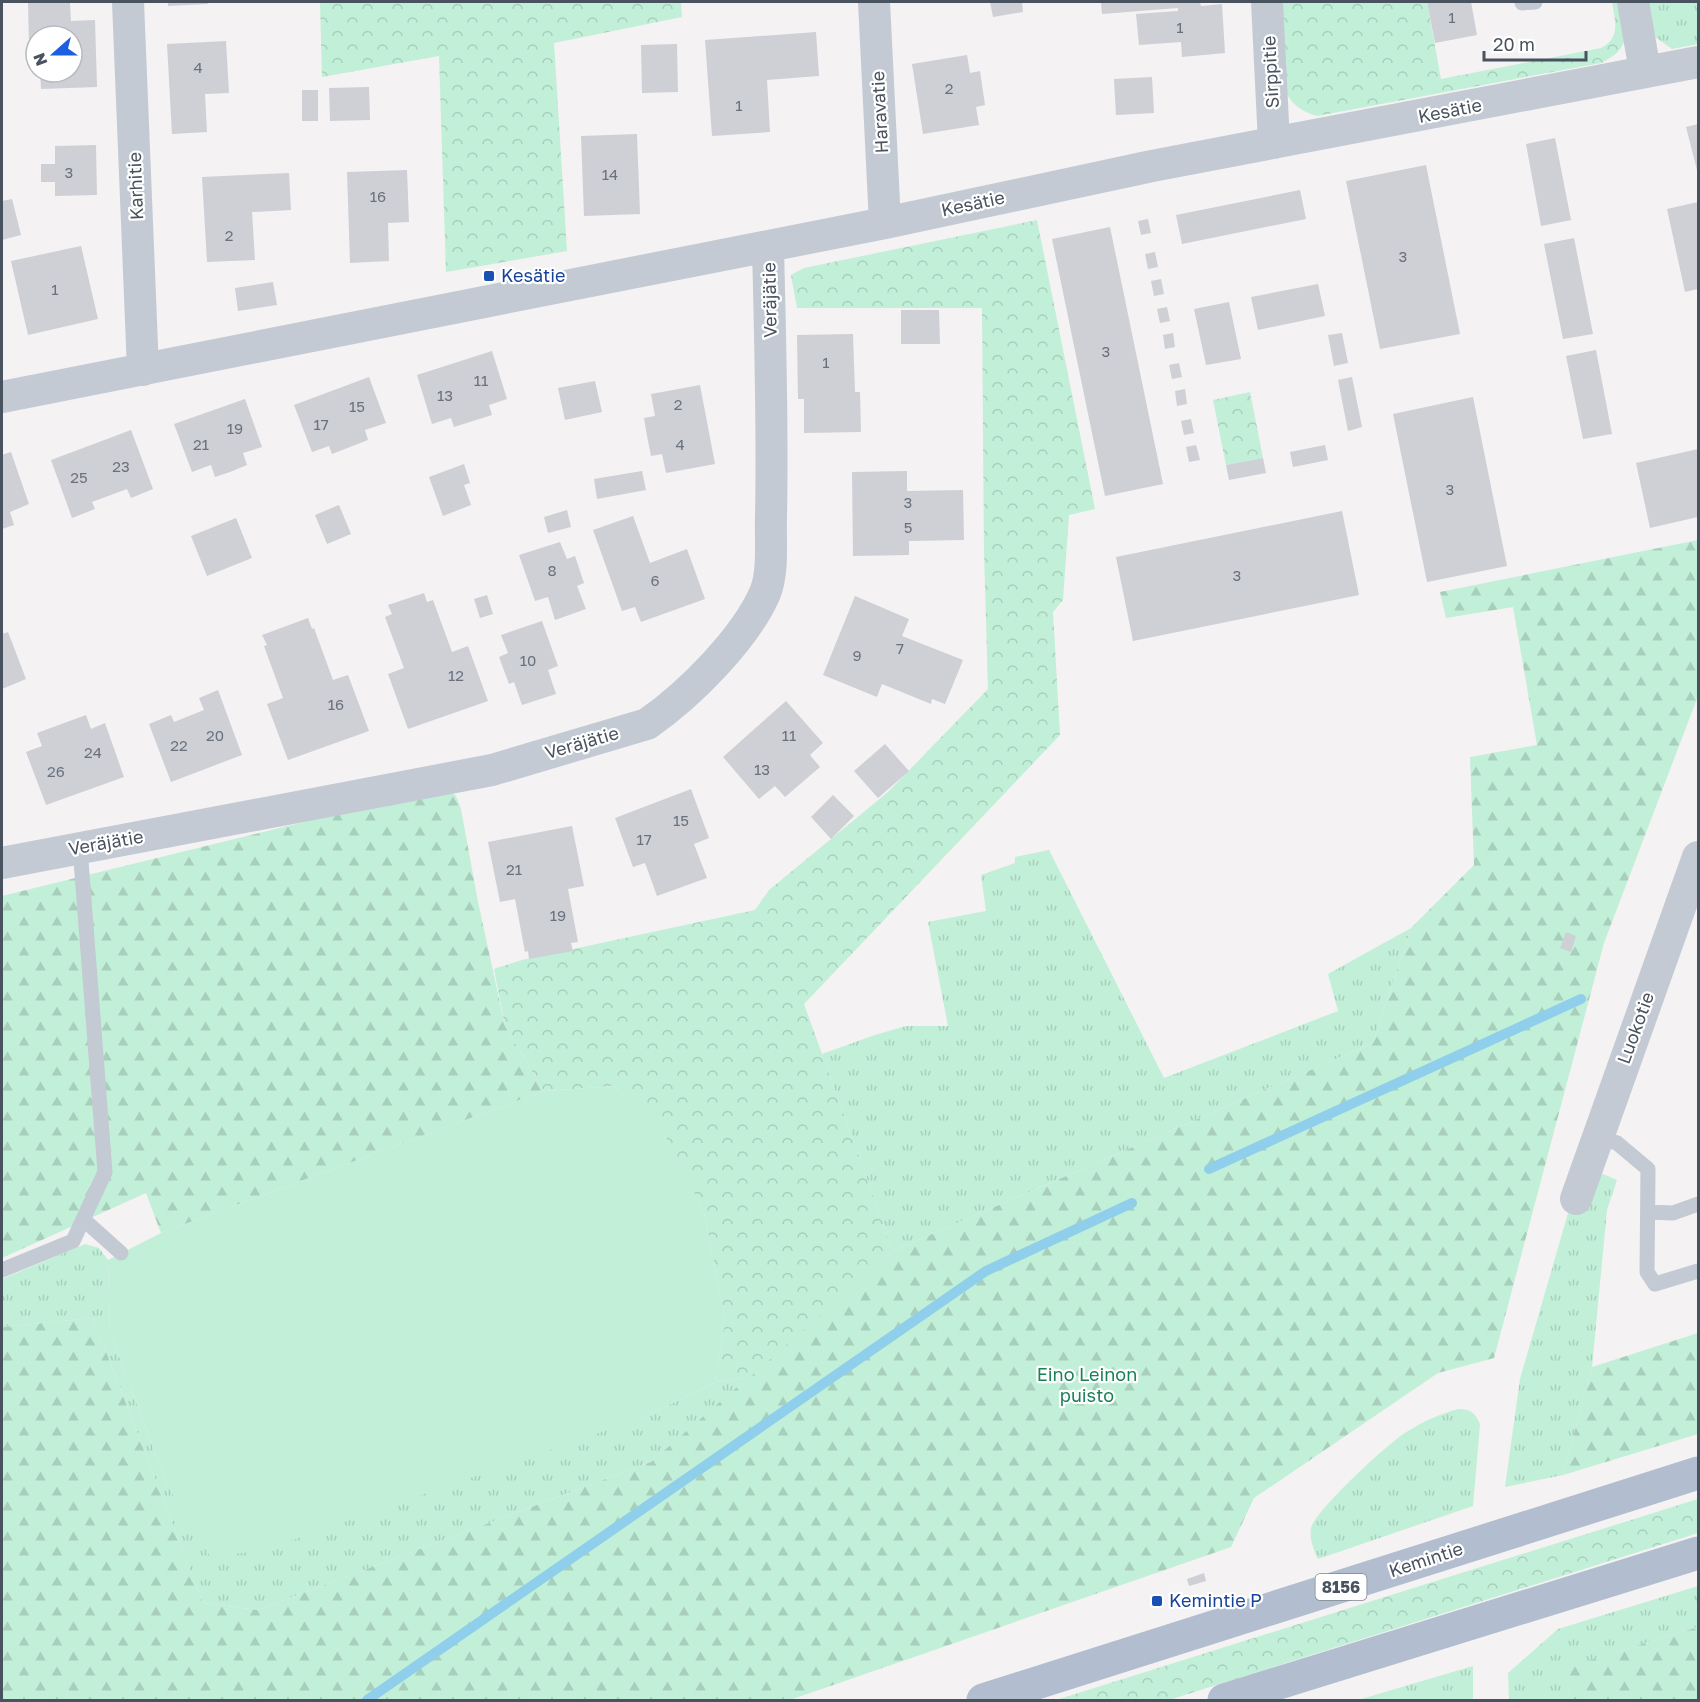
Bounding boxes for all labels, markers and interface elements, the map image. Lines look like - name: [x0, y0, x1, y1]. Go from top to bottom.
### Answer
- house number: 1: [1448, 8, 1456, 26]
- house number: 1: [1176, 18, 1184, 36]
- north arrow: [24, 24, 84, 84]
- scale bar: [1484, 24, 1586, 62]
- text: 20 m: [1493, 33, 1535, 55]
- street label: Sirppitie: [1257, 35, 1283, 109]
- text: N: [28, 50, 52, 69]
- house number: 4: [193, 58, 203, 76]
- street label: Haravatie: [866, 70, 892, 154]
- house number: 2: [945, 79, 953, 97]
- street label: Kesätie: [1416, 93, 1484, 127]
- house number: 1: [735, 96, 743, 114]
- street label: Karhitie: [123, 152, 147, 220]
- house number: 3: [65, 163, 73, 181]
- house number: 14: [602, 165, 618, 183]
- street label: Kesätie: [939, 186, 1007, 220]
- house number: 16: [370, 187, 386, 205]
- house number: 2: [225, 226, 233, 244]
- house number: 3: [1399, 247, 1407, 265]
- street label: Veräjätie: [757, 262, 781, 338]
- place label: Kesätie: [501, 264, 566, 286]
- marker: Kesätie: [482, 269, 496, 283]
- house number: 1: [51, 280, 59, 298]
- house number: 3: [1102, 342, 1110, 360]
- house number: 1: [822, 353, 830, 371]
- house number: 11: [474, 371, 488, 389]
- house number: 13: [437, 386, 453, 404]
- house number: 2: [674, 395, 682, 413]
- house number: 15: [349, 397, 365, 415]
- house number: 17: [313, 415, 329, 433]
- house number: 19: [227, 419, 243, 437]
- house number: 21: [193, 435, 209, 453]
- house number: 4: [675, 435, 685, 453]
- house number: 23: [112, 457, 130, 475]
- house number: 25: [70, 468, 88, 486]
- house number: 3: [1446, 480, 1454, 498]
- house number: 3: [904, 493, 912, 511]
- house number: 5: [904, 518, 912, 536]
- house number: 8: [547, 561, 557, 579]
- house number: 3: [1233, 566, 1241, 584]
- house number: 6: [650, 571, 660, 589]
- house number: 7: [896, 639, 904, 657]
- house number: 9: [852, 646, 862, 664]
- house number: 10: [520, 651, 536, 669]
- house number: 12: [448, 666, 464, 684]
- house number: 16: [328, 695, 344, 713]
- street label: Veräjätie: [542, 721, 621, 763]
- house number: 20: [206, 726, 224, 744]
- house number: 11: [782, 726, 796, 744]
- house number: 22: [170, 736, 188, 754]
- house number: 24: [84, 743, 102, 761]
- house number: 13: [754, 760, 770, 778]
- house number: 26: [47, 762, 65, 780]
- house number: 15: [673, 811, 689, 829]
- street label: Veräjätie: [67, 825, 145, 859]
- house number: 17: [636, 830, 652, 848]
- house number: 21: [506, 860, 522, 878]
- house number: 19: [550, 906, 566, 924]
- street label: Luokotie: [1612, 989, 1658, 1067]
- park label: Eino Leinon puisto: [1037, 1363, 1137, 1406]
- street label: Kemintie: [1386, 1537, 1466, 1581]
- road number: 8156: [1316, 1574, 1366, 1600]
- place label: Kemintie P: [1169, 1589, 1262, 1611]
- marker: Kemintie P: [1150, 1594, 1164, 1608]

